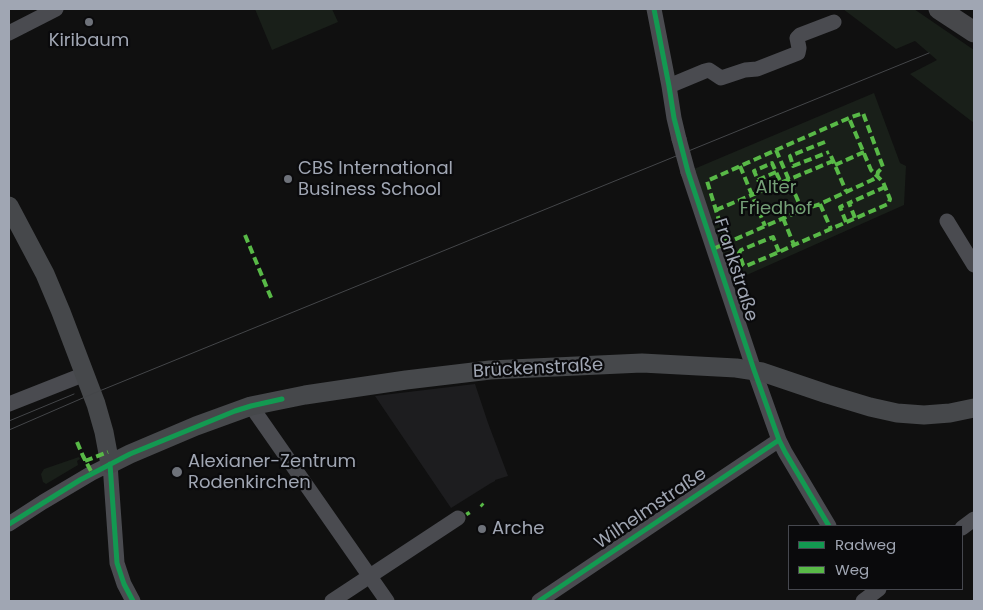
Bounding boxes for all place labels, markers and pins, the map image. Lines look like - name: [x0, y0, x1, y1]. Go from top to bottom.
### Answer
- marker: Kiribaum: [83, 16, 95, 28]
- place label: Kiribaum: [49, 30, 129, 52]
- place label: CBS International Business School: [298, 158, 453, 200]
- marker: CBS International Business School: [282, 173, 294, 185]
- place label: Alexianer-Zentrum Rodenkirchen: [188, 451, 356, 494]
- marker: Alexianer-Zentrum Rodenkirchen: [170, 465, 184, 479]
- place label: Arche: [492, 518, 544, 540]
- marker: Arche: [476, 523, 488, 535]

